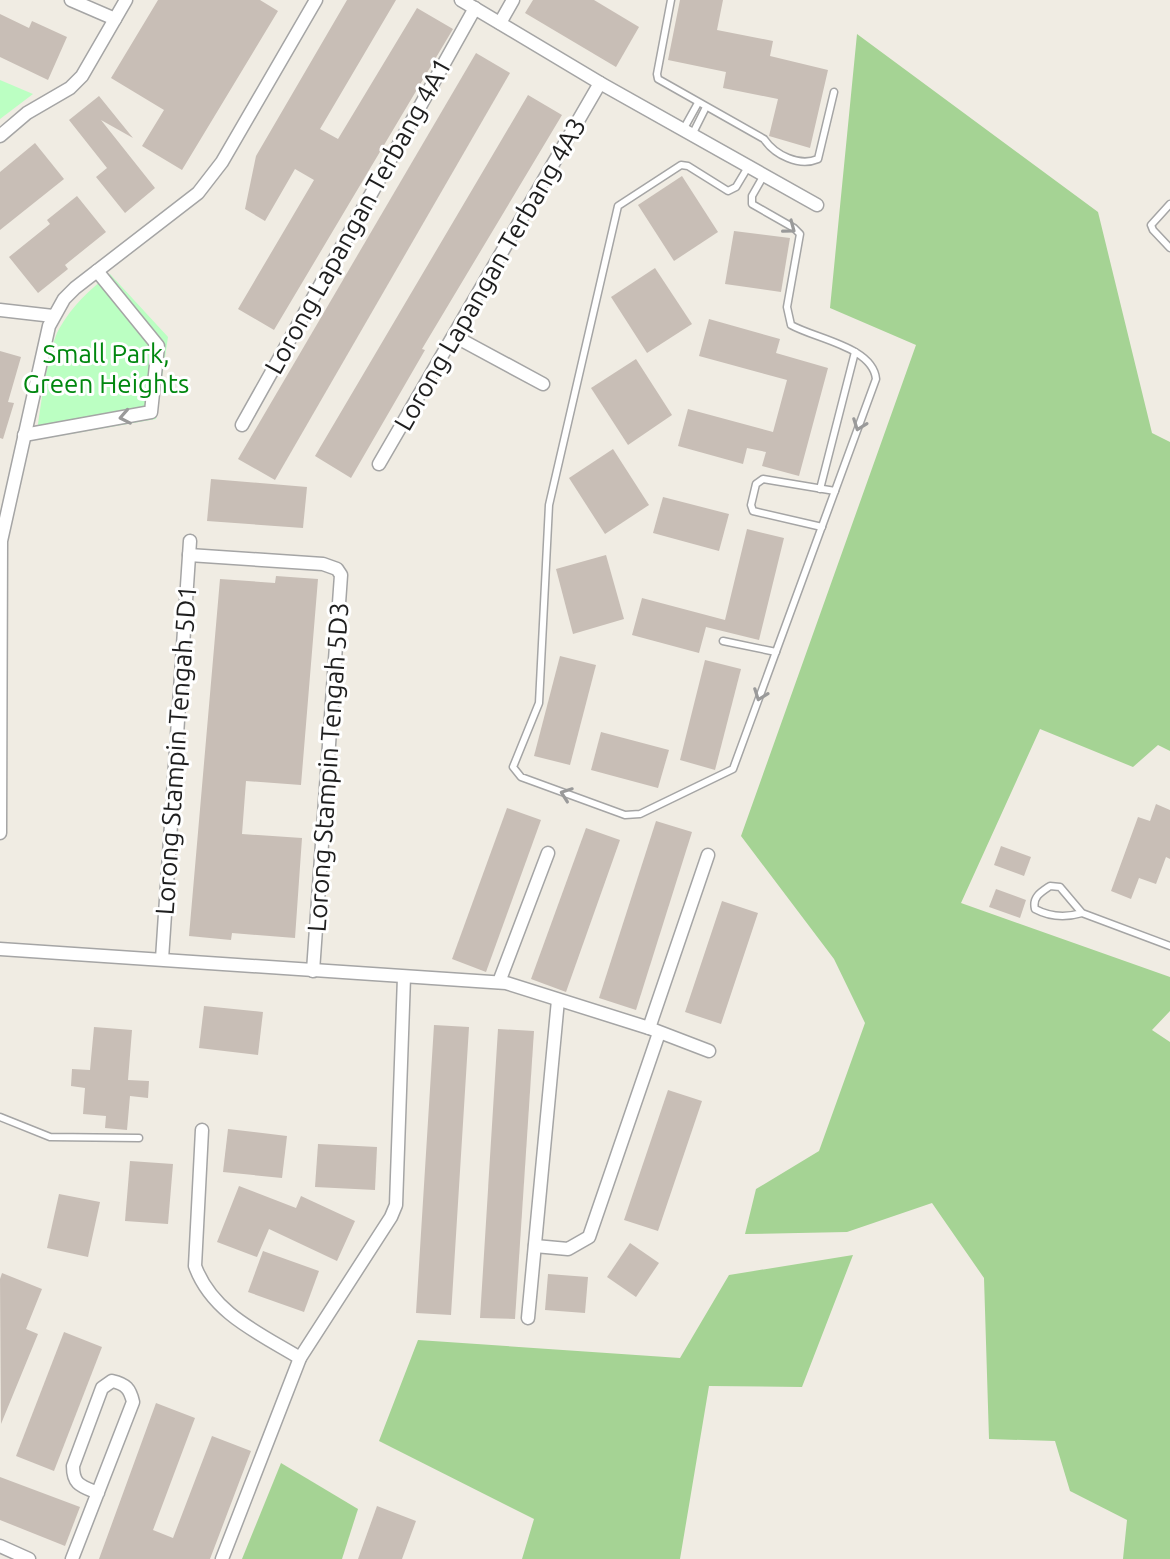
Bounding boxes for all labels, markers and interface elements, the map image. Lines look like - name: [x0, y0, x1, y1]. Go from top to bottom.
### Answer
- street label: Lorong Lapangan Terbang 4A1: [258, 53, 457, 379]
- street label: Lorong Lapangan Terbang 4A3: [388, 112, 591, 435]
- one-way arrow: [780, 218, 795, 233]
- park label: Small Park, Green Heights: [23, 339, 189, 398]
- one-way arrow: [118, 407, 131, 424]
- one-way arrow: [852, 417, 869, 431]
- street label: Lorong Stampin Tengah 5D1: [150, 584, 201, 916]
- street label: Lorong Stampin Tengah 5D3: [302, 601, 353, 933]
- one-way arrow: [753, 688, 770, 702]
- one-way arrow: [560, 787, 574, 803]

